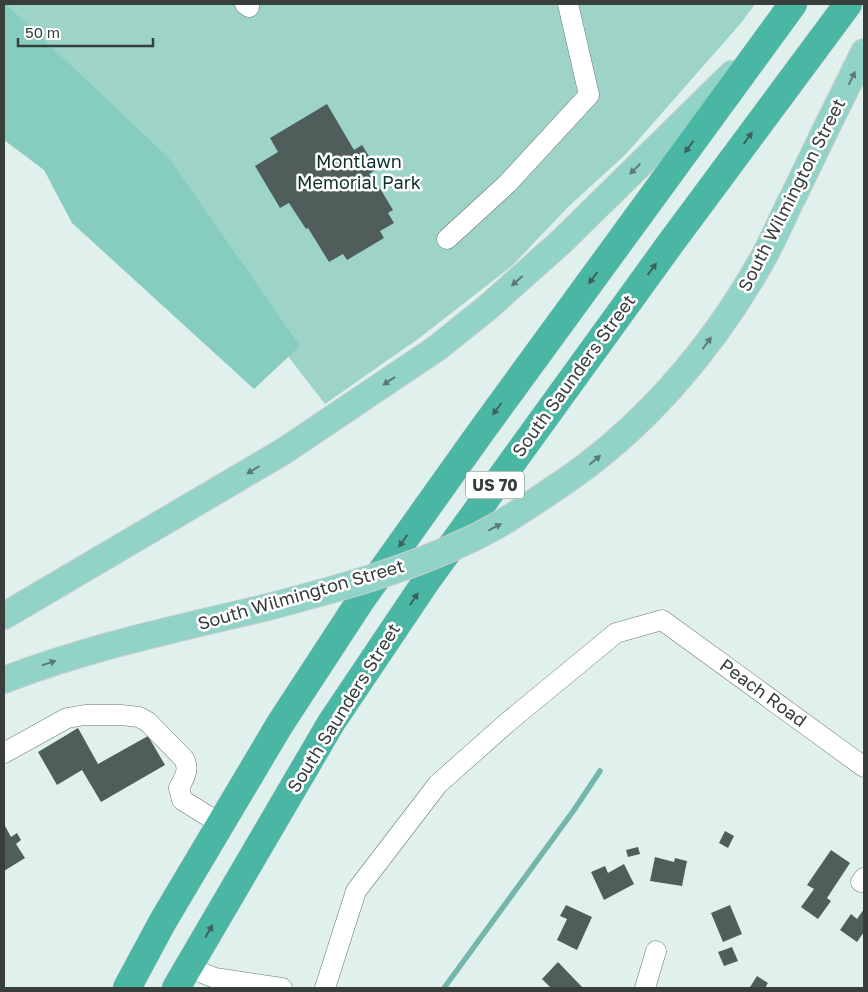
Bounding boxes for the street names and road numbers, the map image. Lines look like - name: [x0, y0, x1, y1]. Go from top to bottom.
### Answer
- street label: South Wilmington Street: [733, 94, 849, 295]
- street label: South Saunders Street: [507, 290, 640, 461]
- road number: US 70: [466, 472, 524, 498]
- street label: South Wilmington Street: [195, 554, 406, 634]
- street label: South Saunders Street: [282, 619, 404, 796]
- street label: Peach Road: [716, 653, 811, 731]

